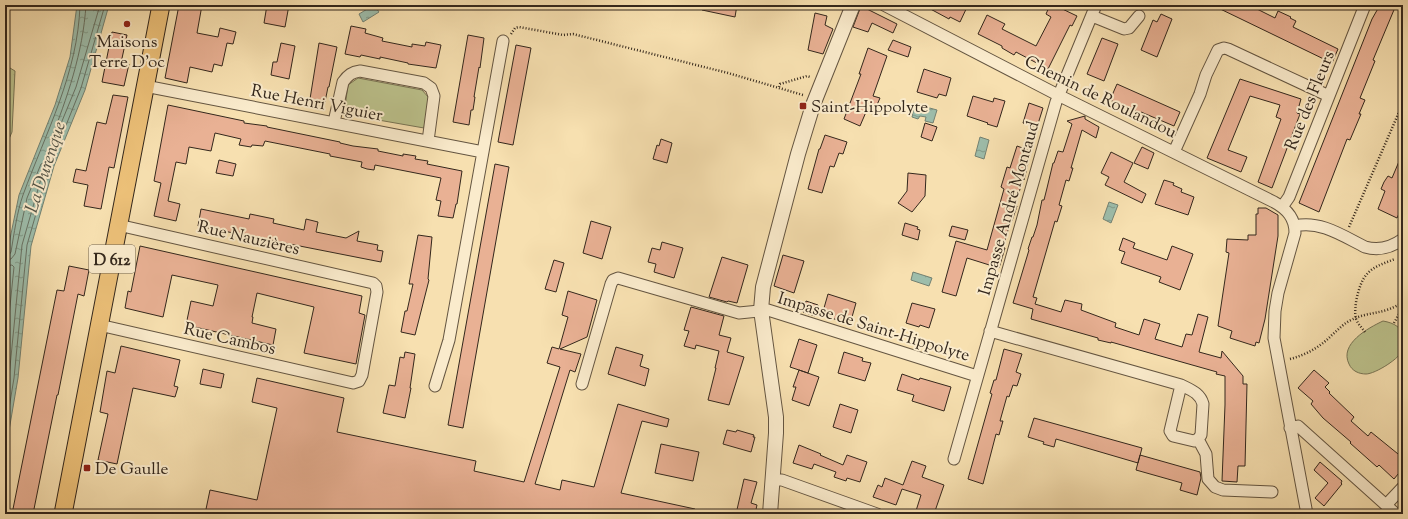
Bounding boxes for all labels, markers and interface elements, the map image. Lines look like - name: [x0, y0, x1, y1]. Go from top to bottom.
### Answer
- marker: Maisons Terre D'oc: [122, 19, 132, 29]
- place label: Maisons Terre D'oc: [89, 31, 165, 75]
- street label: Rue des Fleurs: [1280, 47, 1342, 154]
- street label: Chemin de Roulandou: [1020, 50, 1181, 145]
- street label: Rue Henri Viguier: [249, 79, 385, 129]
- place label: Saint-Hippolyte: [811, 96, 928, 120]
- marker: Saint-Hippolyte: [798, 101, 808, 111]
- street label: Impasse André Montaud: [974, 118, 1046, 298]
- water label: La Durenque: [20, 119, 74, 217]
- street label: Rue Nauzières: [195, 216, 302, 262]
- road number: D 612: [89, 245, 135, 273]
- street label: Impasse de Saint-Hippolyte: [774, 287, 973, 369]
- street label: Rue Cambos: [181, 318, 278, 362]
- place label: De Gaulle: [95, 458, 169, 482]
- marker: De Gaulle: [82, 463, 92, 473]

